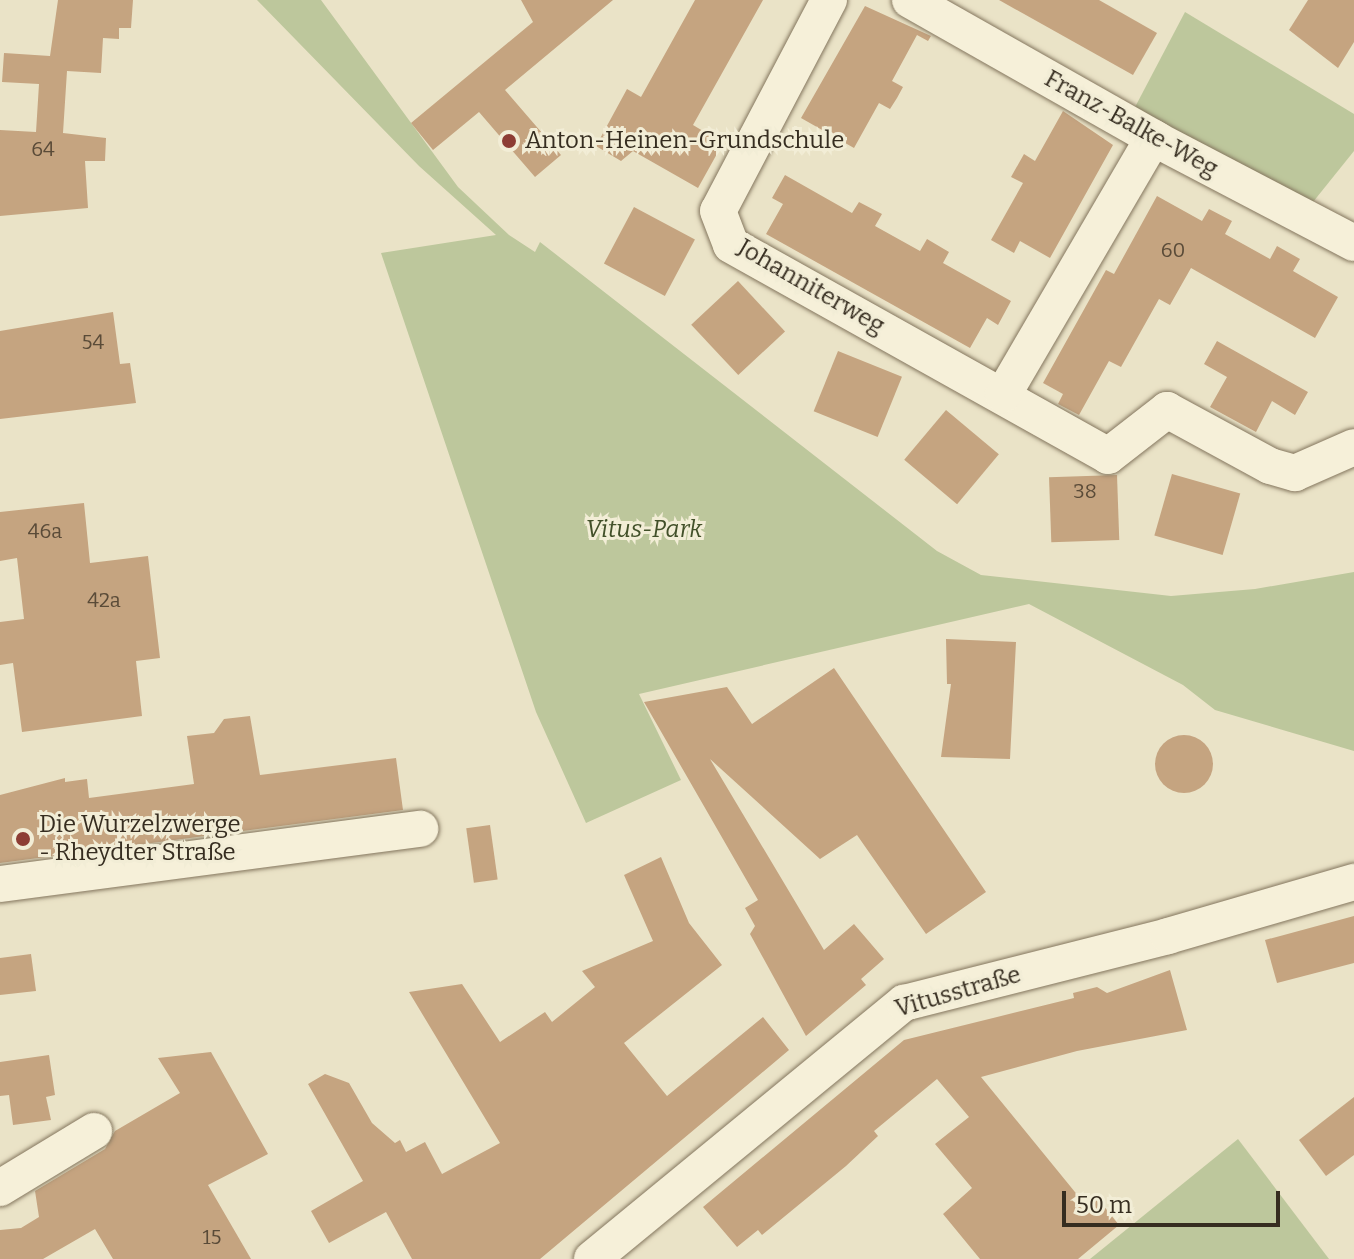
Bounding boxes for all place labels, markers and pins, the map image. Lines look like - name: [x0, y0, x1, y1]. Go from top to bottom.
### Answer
- place label: Anton-Heinen-Grundschule: [525, 127, 844, 155]
- marker: Anton-Heinen-Grundschule: [500, 132, 518, 150]
- place label: Die Wurzelzwerge - Rheydter Straße: [39, 811, 241, 867]
- marker: Die Wurzelzwerge - Rheydter Straße: [14, 830, 32, 848]

